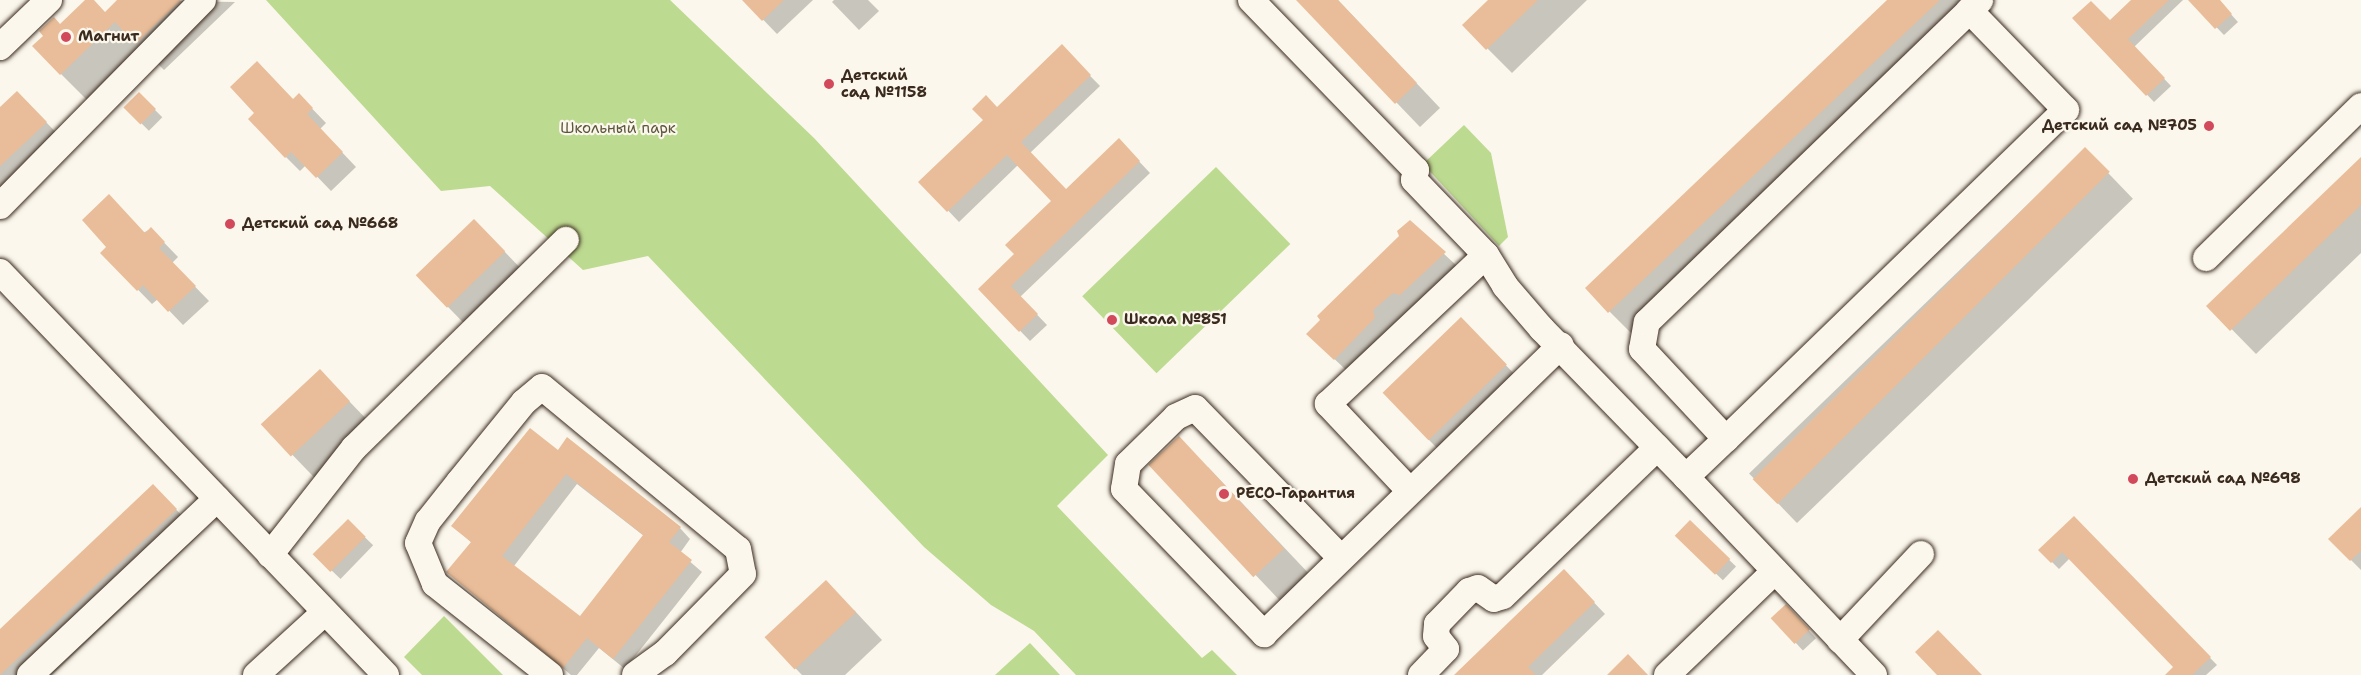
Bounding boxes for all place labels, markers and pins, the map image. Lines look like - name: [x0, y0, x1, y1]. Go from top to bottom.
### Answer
- place label: Магнит: [78, 28, 139, 46]
- marker: Магнит: [59, 30, 73, 44]
- place label: Детский сад №1158: [841, 66, 927, 101]
- marker: Детский сад №1158: [822, 77, 836, 91]
- place label: Детский сад №705: [2042, 117, 2197, 135]
- marker: Детский сад №705: [2202, 119, 2216, 133]
- place label: Детский сад №668: [242, 215, 398, 233]
- marker: Детский сад №668: [223, 217, 237, 231]
- place label: Школа №851: [1124, 311, 1227, 329]
- marker: Школа №851: [1105, 313, 1119, 327]
- place label: Детский сад №698: [2145, 470, 2301, 488]
- marker: Детский сад №698: [2126, 472, 2140, 486]
- place label: РЕСО-Гарантия: [1236, 485, 1355, 503]
- marker: РЕСО-Гарантия: [1217, 487, 1231, 501]

